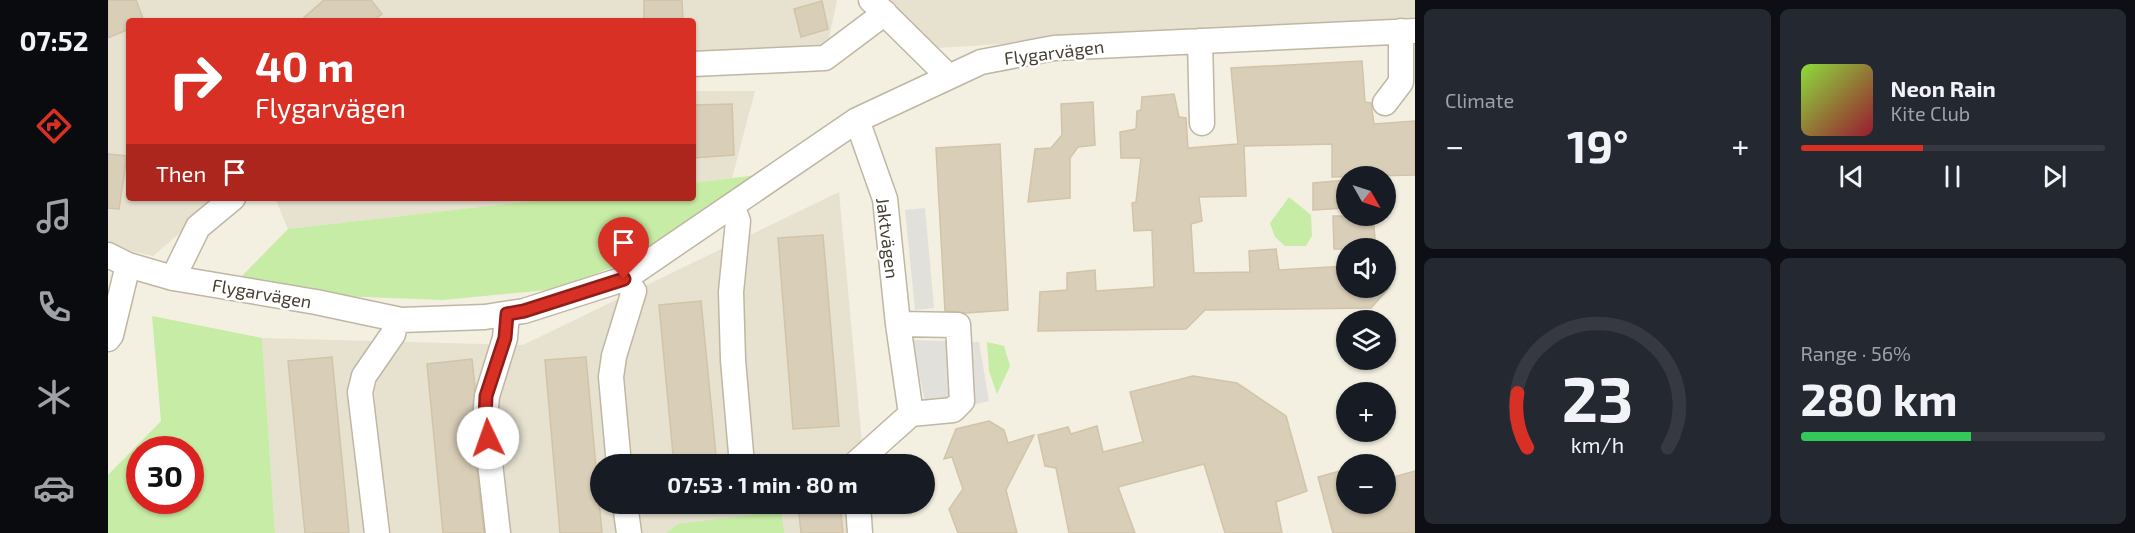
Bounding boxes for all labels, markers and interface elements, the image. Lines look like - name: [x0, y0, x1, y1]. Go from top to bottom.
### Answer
- text: 07:52: [20, 24, 88, 56]
- street label: Flygarvägen: [1003, 35, 1105, 69]
- text: 40 m: [255, 40, 354, 90]
- icon: right: [156, 42, 234, 120]
- text: Neon Rain: [1891, 75, 1996, 101]
- text: Climate: [1445, 88, 1514, 112]
- text: Flygarvägen: [255, 91, 406, 123]
- text: Kite Club: [1891, 101, 1970, 125]
- icon: directions: [33, 105, 75, 147]
- text: 19°: [1567, 118, 1629, 172]
- text: −: [1445, 125, 1464, 165]
- text: +: [1731, 125, 1749, 165]
- icon: arrive: [218, 156, 251, 189]
- text: Then: [156, 160, 206, 186]
- icon: previous: [1835, 160, 1868, 193]
- icon: pause: [1936, 160, 1969, 193]
- icon: next: [2038, 160, 2071, 193]
- north arrow: [1336, 166, 1396, 226]
- map controls: [1336, 166, 1396, 514]
- icon: music: [33, 195, 75, 237]
- street label: Jaktvägen: [872, 196, 904, 280]
- pin: [598, 217, 649, 279]
- icon: arrive: [607, 226, 640, 259]
- button: sound: [1336, 238, 1396, 298]
- street label: Flygarvägen: [211, 273, 313, 313]
- icon: phone: [33, 286, 75, 328]
- button: layers: [1336, 310, 1396, 370]
- text: Range · 56%: [1801, 341, 1911, 365]
- text: 23: [1561, 360, 1633, 435]
- text: 280 km: [1801, 371, 1958, 425]
- icon: climate: [33, 376, 75, 418]
- button: +: [1336, 382, 1396, 442]
- position arrow: [456, 406, 520, 470]
- text: km/h: [1571, 432, 1624, 457]
- speed limit sign: 30: [126, 436, 204, 514]
- button: −: [1336, 454, 1396, 514]
- icon: car: [33, 467, 75, 509]
- text: 07:53 · 1 min · 80 m: [667, 471, 858, 497]

